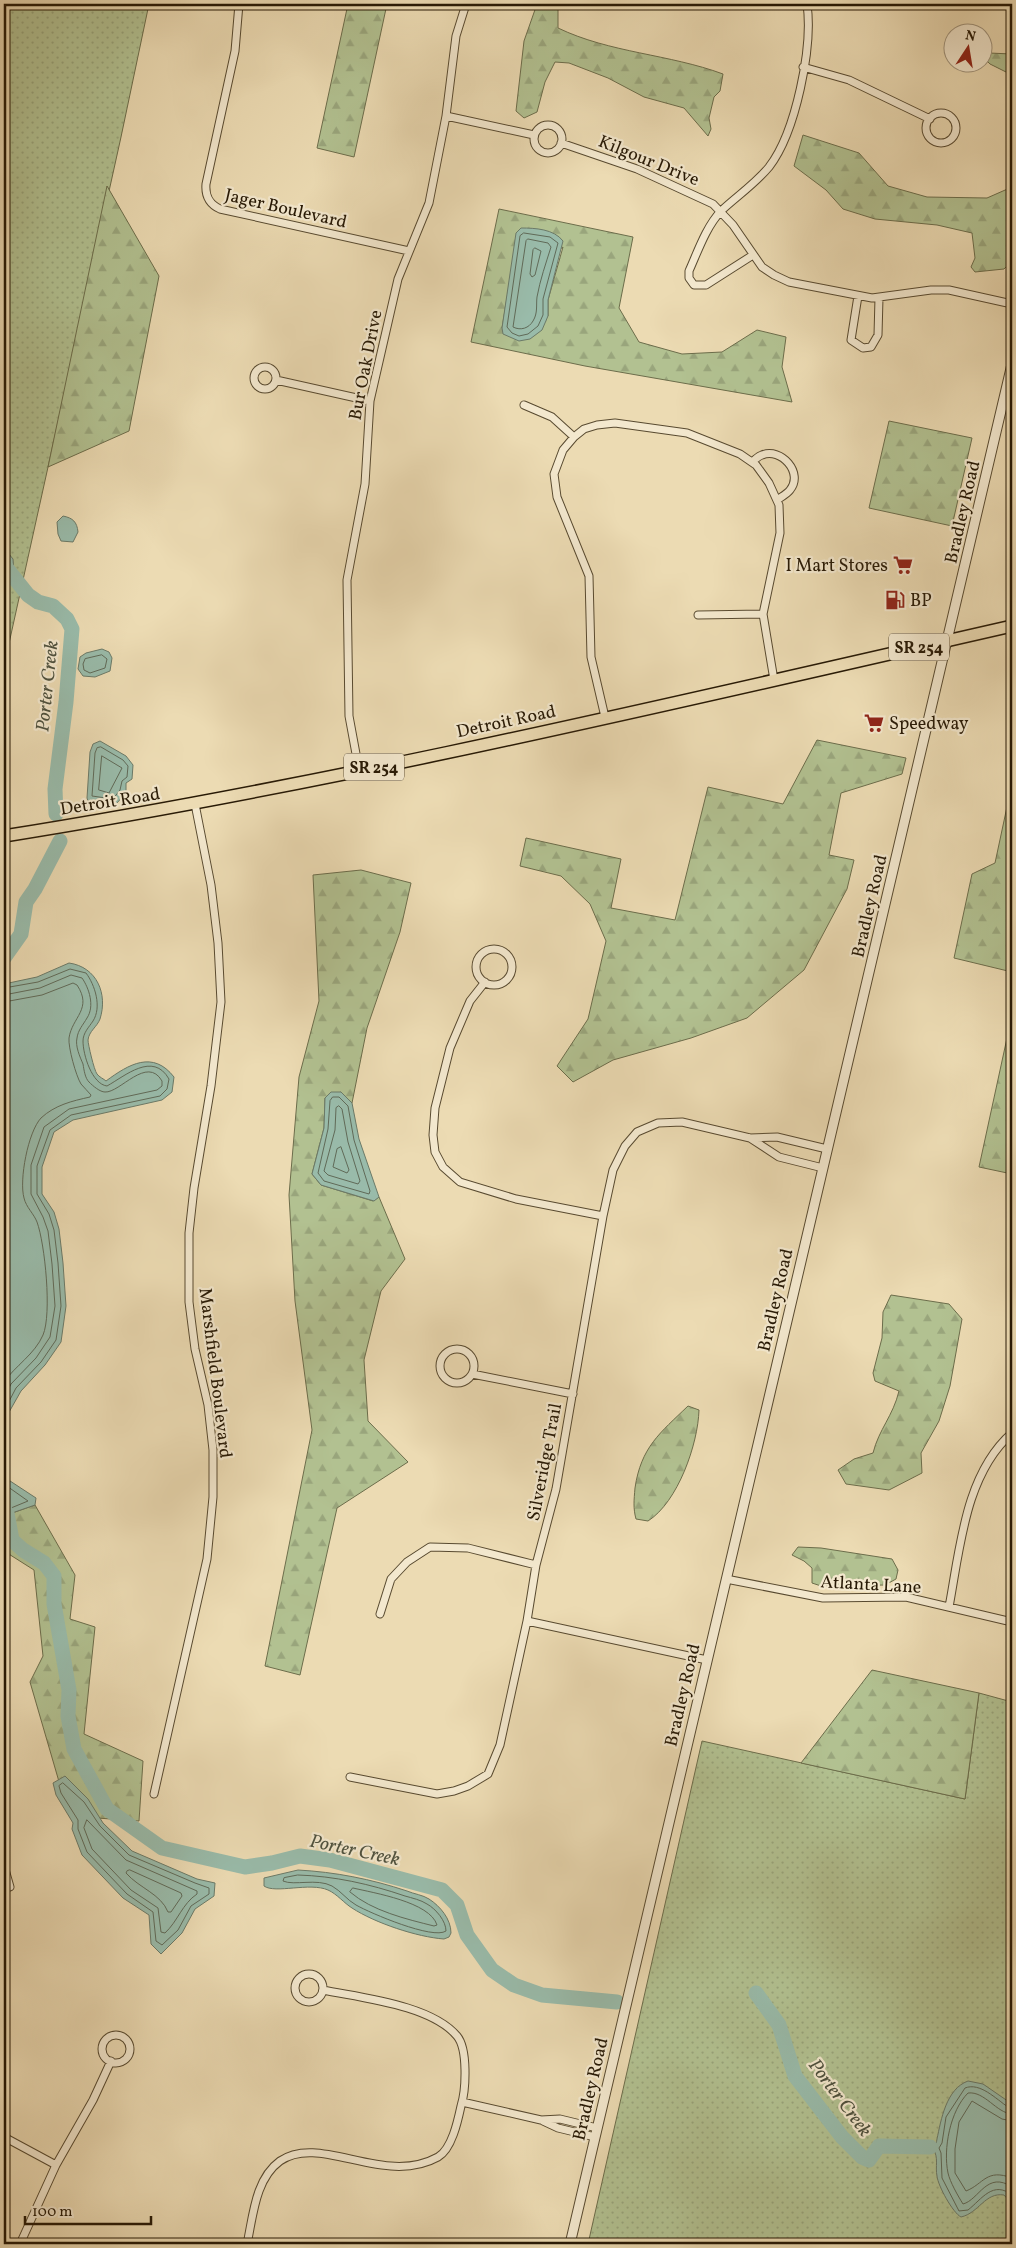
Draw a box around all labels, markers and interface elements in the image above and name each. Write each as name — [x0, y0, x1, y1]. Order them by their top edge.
north arrow — [944, 22, 994, 72]
text: N — [963, 26, 977, 47]
street label: Kilgour Drive — [594, 130, 703, 193]
street label: Jager Boulevard — [222, 183, 349, 236]
street label: Bur Oak Drive — [344, 308, 389, 423]
street label: Bradley Road — [939, 458, 987, 566]
place label: I Mart Stores — [785, 554, 888, 579]
supermarket icon: I Mart Stores — [892, 554, 914, 576]
fuel station icon: BP — [884, 589, 906, 611]
place label: BP — [910, 589, 932, 614]
road number: SR 254 — [889, 634, 949, 660]
water label: Porter Creek — [30, 639, 66, 733]
street label: Detroit Road — [454, 700, 558, 745]
supermarket icon: Speedway — [863, 712, 885, 734]
place label: Speedway — [889, 712, 969, 737]
road number: SR 254 — [344, 754, 404, 780]
street label: Detroit Road — [58, 782, 162, 823]
street label: Bradley Road — [846, 852, 894, 960]
street label: Bradley Road — [752, 1246, 800, 1354]
street label: Marshfield Boulevard — [192, 1287, 237, 1460]
street label: Silveridge Trail — [522, 1401, 569, 1523]
street label: Atlanta Lane — [820, 1570, 922, 1601]
street label: Bradley Road — [659, 1641, 707, 1749]
water label: Porter Creek — [307, 1829, 402, 1873]
street label: Bradley Road — [567, 2035, 615, 2143]
water label: Porter Creek — [802, 2054, 877, 2143]
scale bar — [25, 2193, 151, 2225]
text: 100 m — [32, 2202, 72, 2223]

